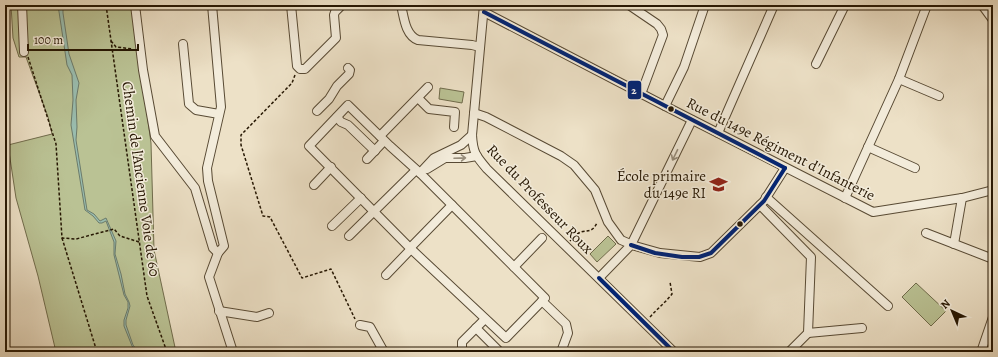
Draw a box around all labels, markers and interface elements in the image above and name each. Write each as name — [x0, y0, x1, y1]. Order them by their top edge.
scale bar — [28, 26, 138, 52]
text: 100 m — [34, 32, 63, 48]
street label: Chemin de l'Ancienne Voie de 60 — [117, 80, 165, 278]
line badge: 2 — [627, 80, 642, 100]
text: 2 — [631, 83, 637, 98]
street label: Rue du 149e Régiment d'Infanterie — [683, 93, 879, 205]
unlabelled marker — [666, 104, 676, 114]
street label: Rue du Professeur Roux — [482, 140, 598, 258]
one-way arrow — [670, 148, 678, 160]
one-way arrow — [453, 155, 466, 162]
place label: École primaire du 149e RI — [617, 166, 706, 203]
school or university icon: École primaire du 149e RI — [709, 175, 729, 195]
unlabelled marker — [735, 219, 745, 229]
north arrow — [932, 291, 972, 331]
text: N — [937, 296, 953, 312]

